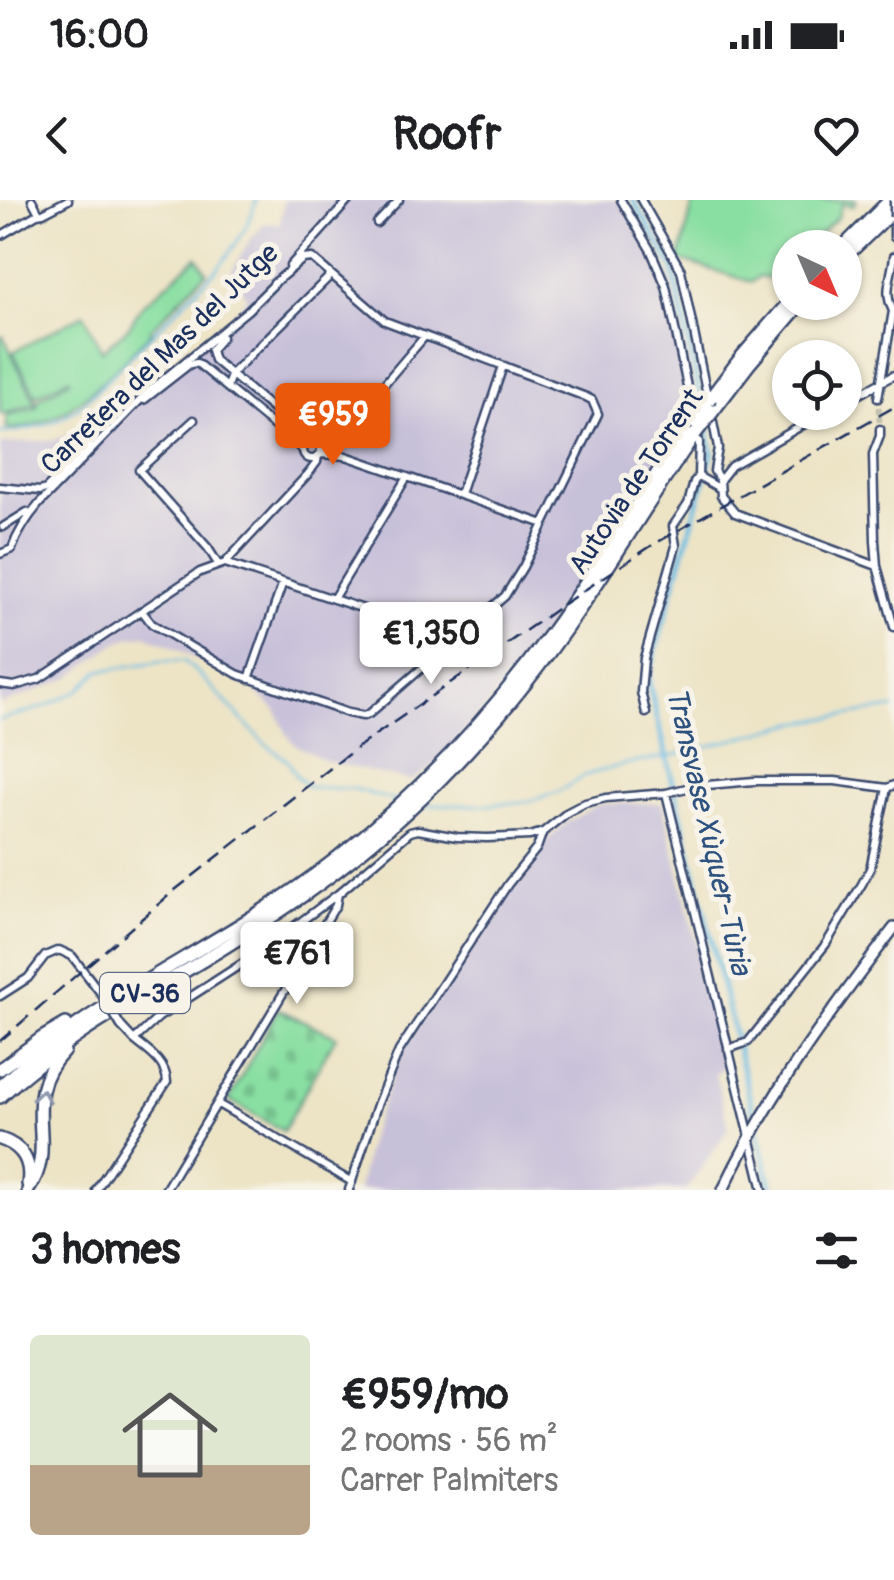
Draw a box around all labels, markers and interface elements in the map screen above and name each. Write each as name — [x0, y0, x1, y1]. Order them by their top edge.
text: 16:00 — [50, 11, 149, 59]
text: Roofr — [393, 107, 501, 163]
icon: back — [30, 108, 85, 163]
icon: heart — [809, 108, 864, 163]
north arrow — [772, 230, 862, 320]
map controls — [772, 230, 862, 430]
street label: Carretera del Mas del Jutge — [34, 236, 286, 482]
button: locate — [772, 340, 862, 430]
street label: Autovia de Torrent — [561, 382, 712, 582]
pin: €959 — [274, 383, 392, 468]
text: €959 — [297, 395, 369, 435]
pin: €1,350 — [350, 602, 512, 687]
text: €1,350 — [382, 614, 480, 654]
water label: Transvase Xùquer-Tùria — [657, 684, 760, 980]
pin: €761 — [238, 922, 356, 1007]
text: €761 — [262, 934, 332, 974]
road number: CV-36 — [100, 973, 190, 1013]
one-way arrow — [30, 1088, 51, 1104]
icon: filters — [809, 1223, 864, 1278]
text: 3 homes — [30, 1224, 180, 1276]
text: €959/mo — [340, 1369, 509, 1421]
icon: home — [110, 1375, 230, 1495]
text: 2 rooms · 56 m² — [340, 1421, 558, 1461]
text: Carrer Palmiters — [340, 1461, 558, 1501]

